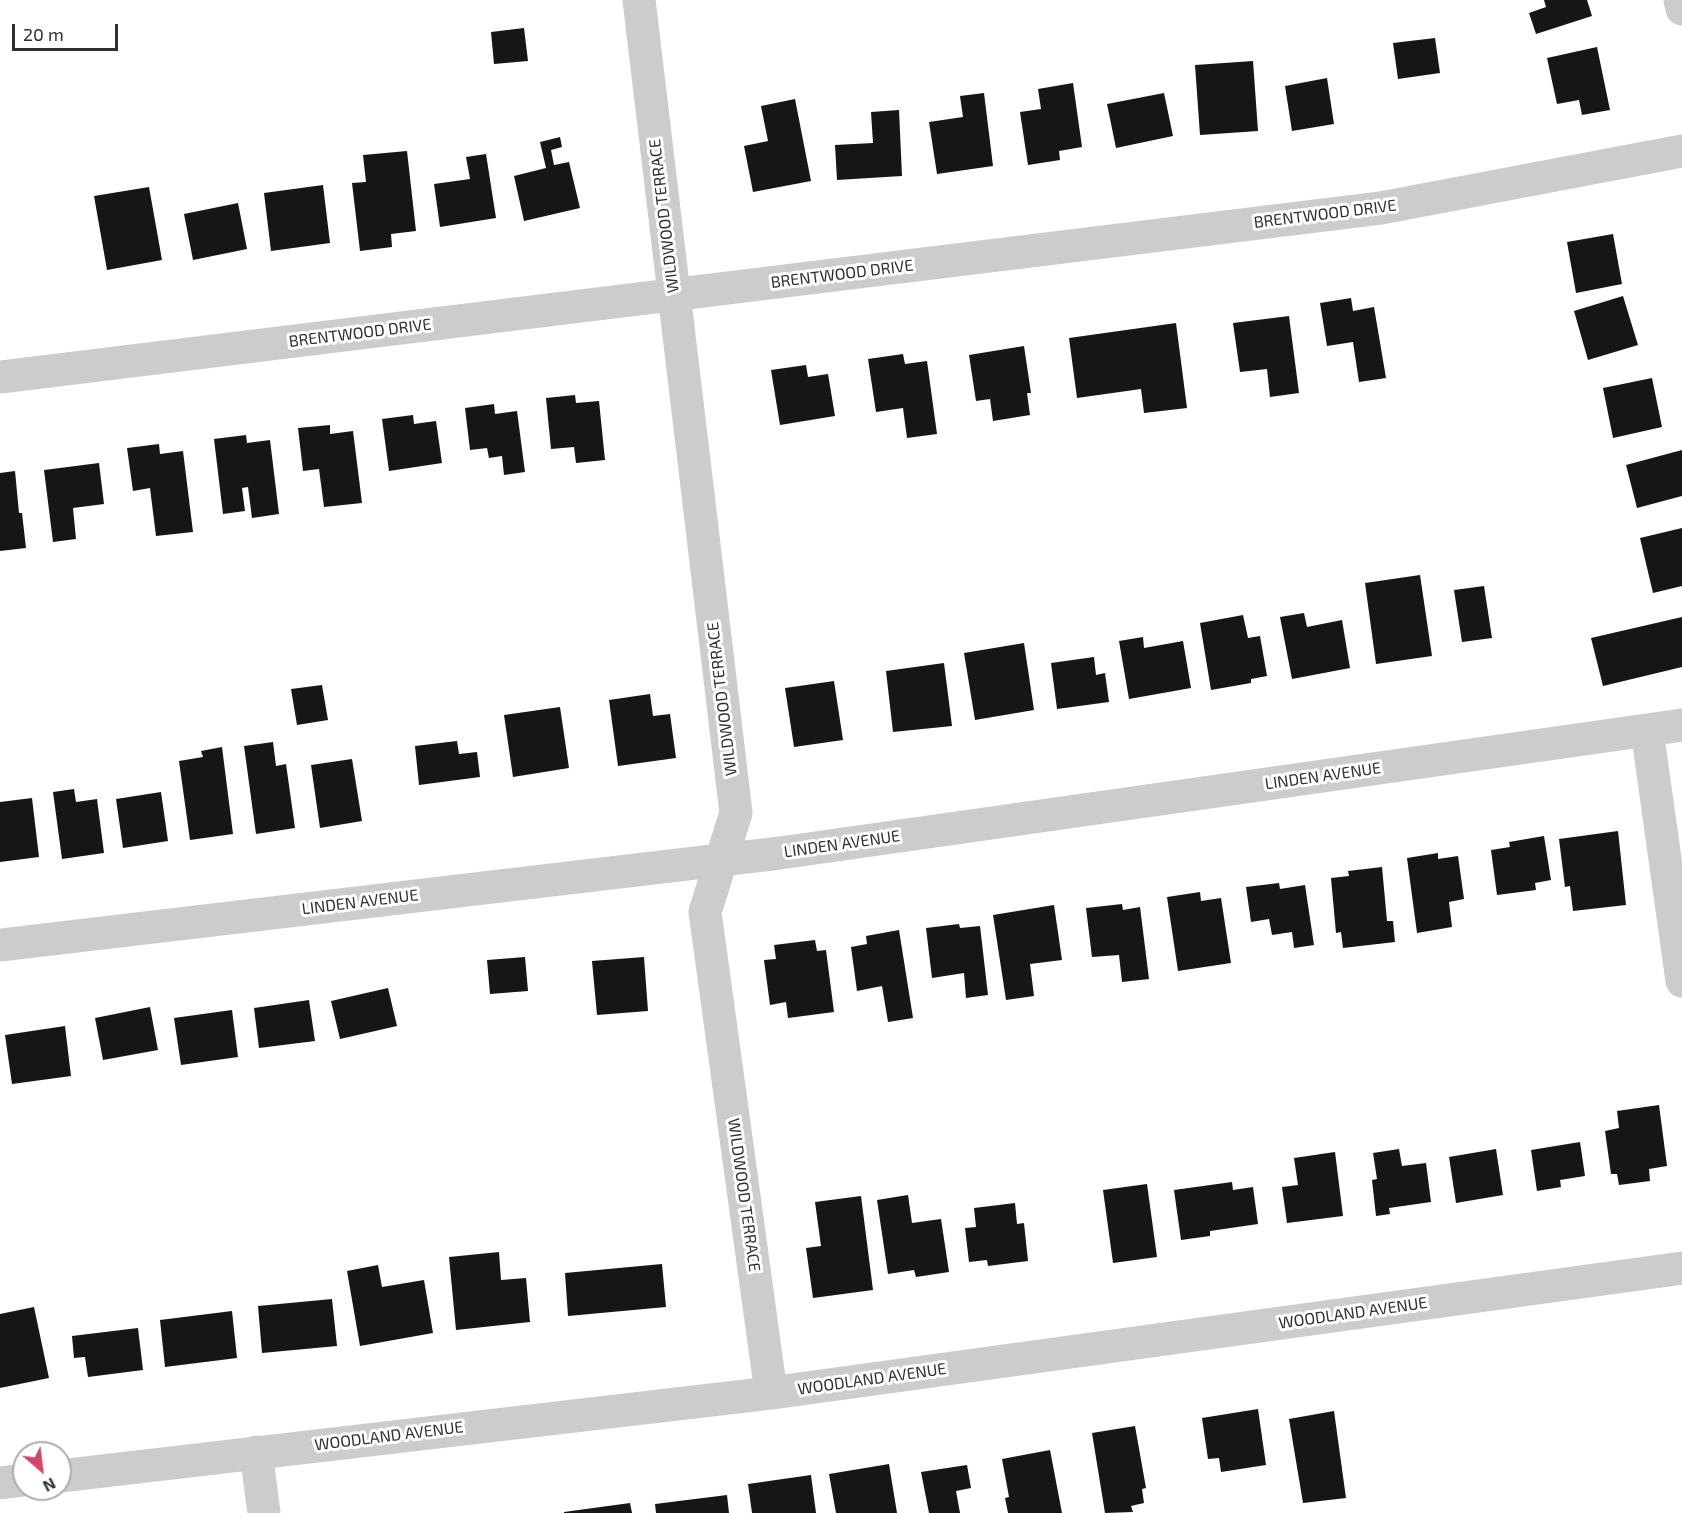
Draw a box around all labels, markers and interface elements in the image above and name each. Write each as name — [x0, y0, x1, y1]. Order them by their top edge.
scale bar — [15, 12, 122, 50]
text: 20 m — [23, 23, 64, 45]
street label: WILDWOOD TERRACE — [645, 138, 683, 294]
street label: BRENTWOOD DRIVE — [1253, 196, 1397, 232]
street label: BRENTWOOD DRIVE — [770, 256, 914, 292]
street label: BRENTWOOD DRIVE — [288, 315, 432, 351]
street label: WILDWOOD TERRACE — [703, 621, 741, 777]
street label: LINDEN AVENUE — [1264, 758, 1382, 794]
street label: LINDEN AVENUE — [783, 826, 901, 862]
street label: LINDEN AVENUE — [301, 885, 419, 919]
street label: WILDWOOD TERRACE — [724, 1117, 764, 1273]
street label: WOODLAND AVENUE — [1277, 1293, 1429, 1333]
street label: WOODLAND AVENUE — [796, 1359, 948, 1399]
street label: WOODLAND AVENUE — [313, 1417, 465, 1455]
north arrow — [12, 1441, 72, 1501]
text: N — [40, 1474, 59, 1497]

